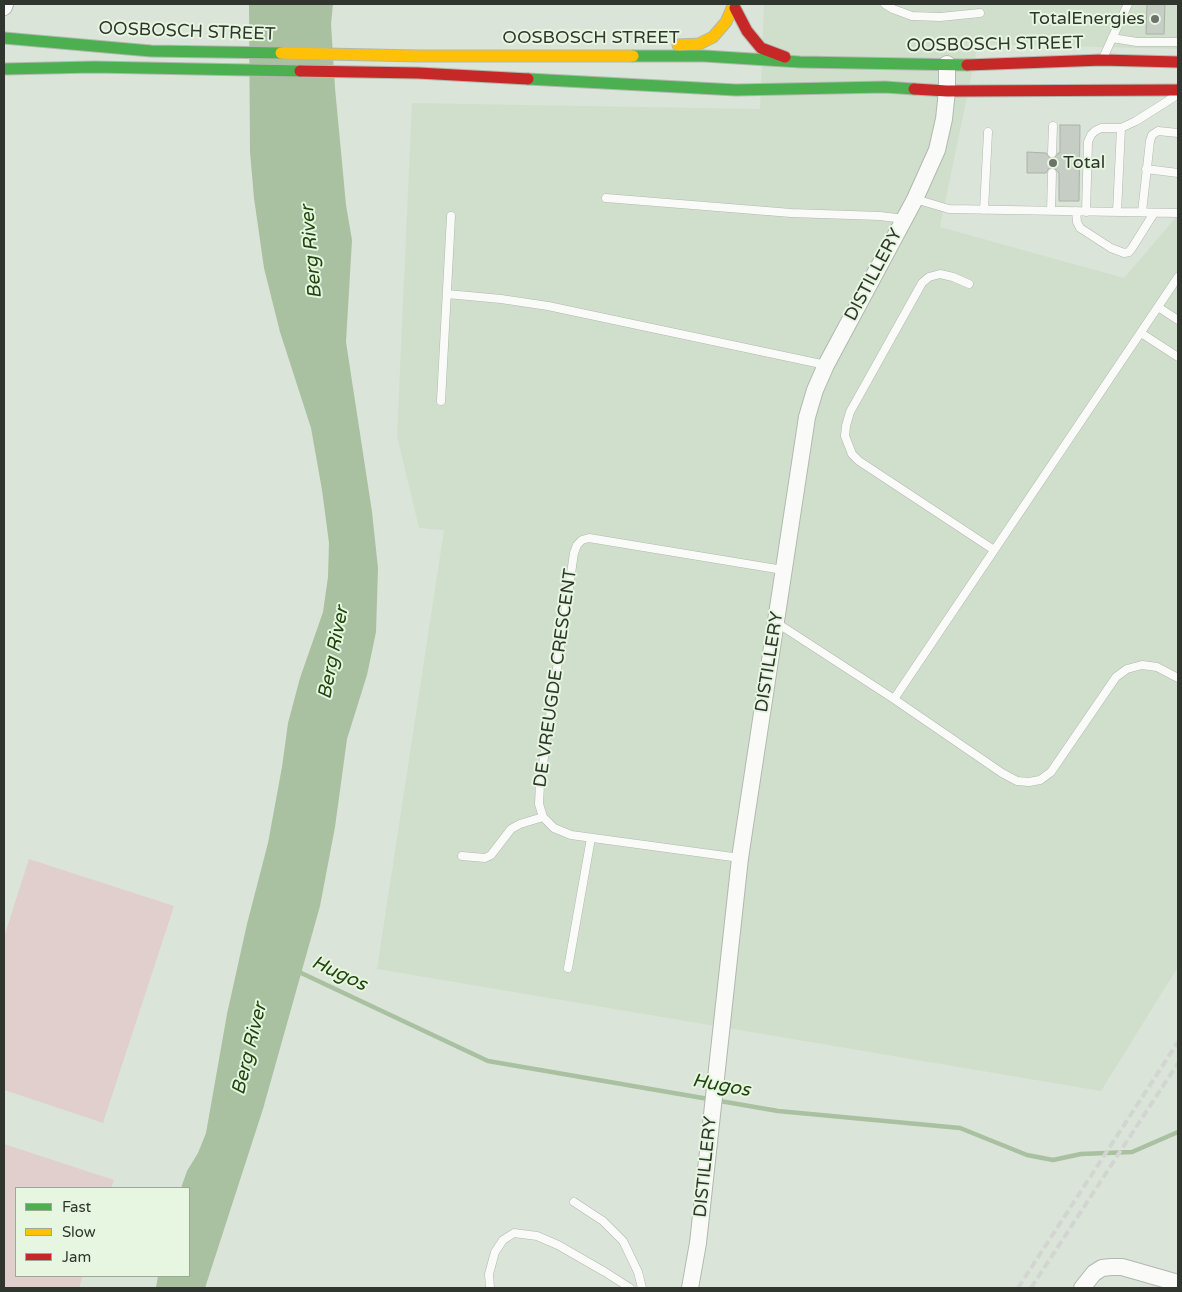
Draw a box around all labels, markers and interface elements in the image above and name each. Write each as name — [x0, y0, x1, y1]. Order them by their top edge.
place label: TotalEnergies — [1029, 8, 1145, 30]
marker: TotalEnergies — [1149, 13, 1161, 25]
street label: OOSBOSCH STREET — [98, 18, 276, 46]
street label: OOSBOSCH STREET — [502, 27, 680, 49]
street label: OOSBOSCH STREET — [906, 33, 1084, 57]
place label: Total — [1063, 152, 1105, 174]
marker: Total — [1047, 157, 1059, 169]
water label: Berg River — [297, 204, 327, 300]
street label: DISTILLERY — [841, 225, 907, 325]
street label: DE VREUGDE CRESCENT — [530, 567, 582, 789]
water label: Berg River — [314, 605, 354, 701]
street label: DISTILLERY — [751, 610, 789, 714]
water label: Hugos — [308, 951, 370, 997]
water label: Berg River — [228, 1001, 272, 1097]
water label: Hugos — [690, 1070, 752, 1102]
street label: DISTILLERY — [690, 1115, 722, 1219]
legend — [15, 1187, 190, 1277]
text: Fast — [62, 1198, 91, 1216]
text: Slow — [62, 1223, 96, 1241]
text: Jam — [62, 1248, 91, 1266]

